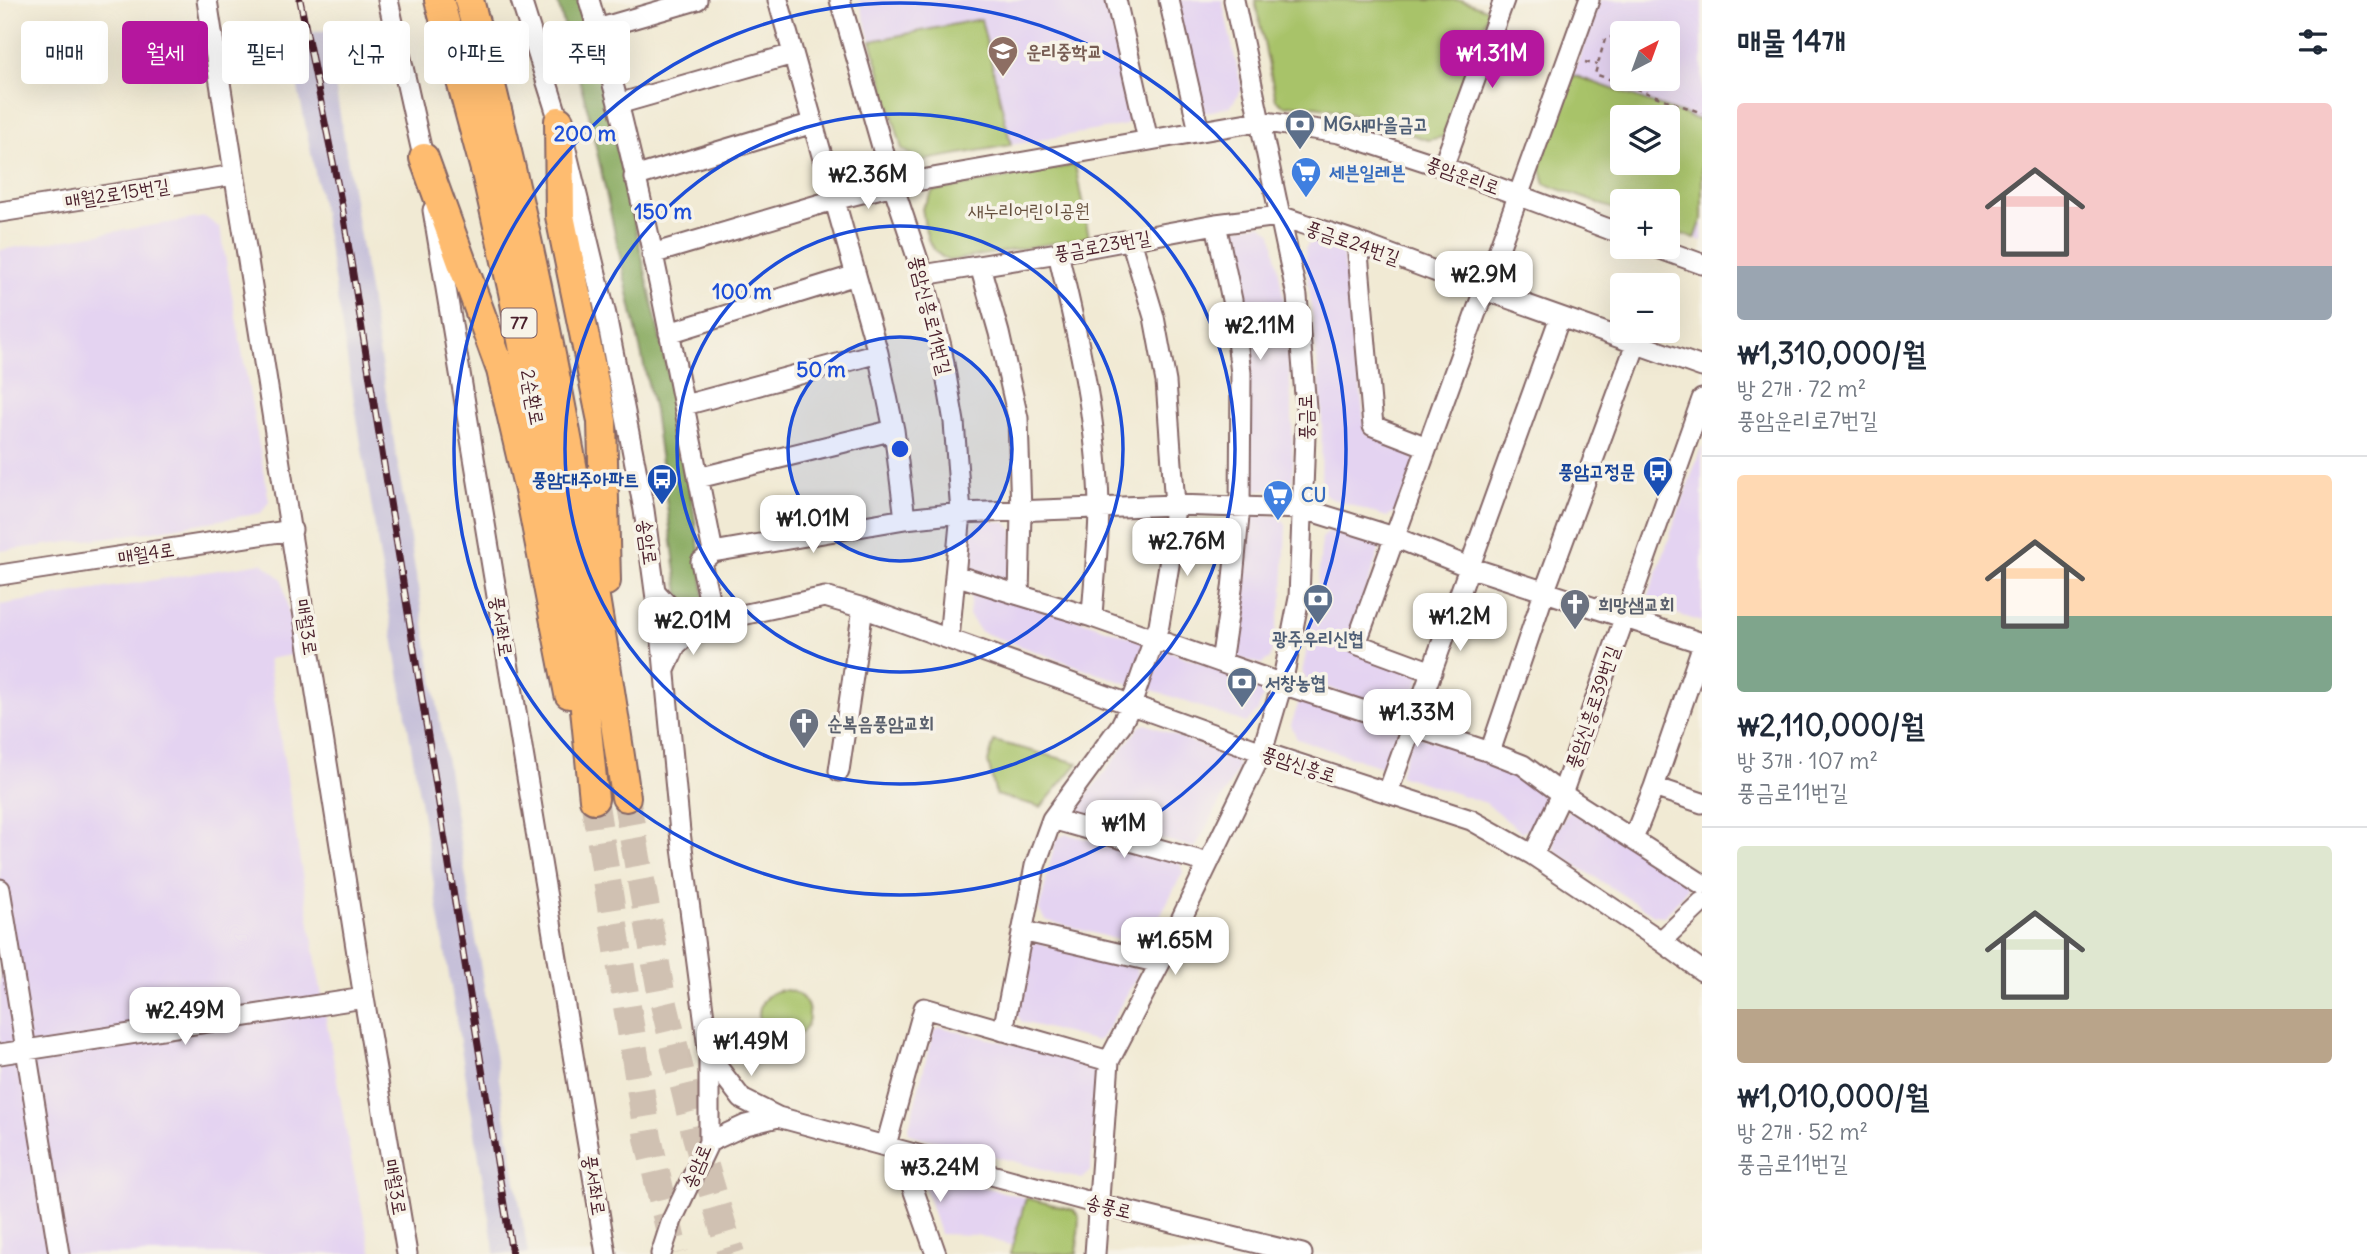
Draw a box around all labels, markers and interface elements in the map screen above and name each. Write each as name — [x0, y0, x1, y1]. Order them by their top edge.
chip: 매매 — [21, 21, 108, 84]
chip: 월세 — [122, 21, 208, 84]
chip: 필터 — [222, 21, 309, 84]
chip: 신규 — [323, 21, 410, 84]
chip: 아파트 — [424, 21, 529, 84]
chip: 주택 — [543, 21, 630, 84]
north arrow — [1610, 21, 1680, 91]
map controls — [1610, 21, 1680, 343]
text: 매물 14개 — [1737, 22, 1846, 60]
icon: filters — [2294, 23, 2332, 61]
pin: ₩1.31M — [1435, 31, 1549, 90]
school or university icon: 운리중학교 — [986, 34, 1020, 78]
text: ₩1.31M — [1456, 38, 1528, 67]
place label: 운리중학교 — [1026, 39, 1102, 63]
button: layers — [1610, 105, 1680, 175]
bank icon: MG새마을금고 — [1283, 107, 1317, 151]
place label: MG새마을금고 — [1323, 112, 1429, 136]
text: 200 m — [554, 120, 617, 147]
icon: home — [1972, 149, 2098, 275]
street label: 풍암운리로 — [1423, 151, 1503, 199]
pin: ₩2.36M — [811, 152, 925, 211]
supermarket icon: 세븐일레븐 — [1289, 155, 1323, 199]
text: ₩2.36M — [828, 159, 908, 188]
place label: 세븐일레븐 — [1329, 160, 1405, 184]
street label: 매월2로15번길 — [63, 173, 171, 213]
button: + — [1610, 189, 1680, 259]
text: 150 m — [634, 198, 692, 225]
park label: 새누리어린이공원 — [968, 198, 1090, 222]
street label: 풍금로24번길 — [1303, 215, 1403, 269]
street label: 풍금로23번길 — [1052, 225, 1152, 265]
pin: ₩2.9M — [1435, 252, 1533, 311]
street label: 풍암신흥로11번길 — [905, 253, 957, 377]
text: ₩2.9M — [1451, 259, 1517, 288]
button: − — [1610, 273, 1680, 343]
text: 100 m — [712, 278, 772, 305]
pin: ₩2.11M — [1203, 302, 1317, 362]
road number: 77 — [502, 309, 536, 338]
text: ₩2.11M — [1225, 310, 1295, 339]
text: ₩1,310,000/월 — [1737, 334, 1926, 372]
text: 50 m — [796, 356, 846, 383]
street label: 2순환로 — [516, 367, 550, 427]
text: 방 2개 · 72 m² — [1737, 374, 1866, 403]
street label: 풍금로 — [1293, 394, 1317, 440]
text: 풍암운리로7번길 — [1737, 405, 1878, 434]
centre of rings — [888, 437, 912, 461]
bus stop icon: 풍암고정문 — [1641, 454, 1675, 498]
place label: 풍암고정문 — [1559, 459, 1635, 483]
bus stop icon: 풍암대주아파트 — [645, 462, 679, 506]
place label: 풍암대주아파트 — [532, 467, 639, 491]
supermarket icon: CU — [1261, 478, 1295, 522]
place label: CU — [1301, 483, 1326, 507]
pin: ₩1.01M — [756, 496, 870, 555]
text: ₩1.01M — [776, 503, 850, 532]
street label: 송암로 — [633, 518, 663, 566]
pin: ₩2.76M — [1130, 518, 1244, 578]
icon: home — [1972, 521, 2098, 647]
text: ₩2.76M — [1148, 526, 1226, 555]
street label: 매월4로 — [116, 537, 176, 569]
bank icon: 광주우리신협 — [1301, 582, 1335, 626]
church icon: 희망샘교회 — [1558, 587, 1592, 631]
place label: 희망샘교회 — [1598, 592, 1674, 616]
street label: 풍서좌로 — [485, 594, 519, 658]
pin: ₩1.2M — [1411, 594, 1509, 653]
street label: 매월3로 — [291, 597, 323, 657]
pin: ₩2.01M — [636, 598, 750, 657]
text: ₩1.2M — [1429, 601, 1491, 630]
text: ₩2.01M — [654, 605, 732, 634]
place label: 광주우리신협 — [1272, 626, 1364, 650]
street label: 풍암신흥로39번길 — [1560, 642, 1624, 772]
bank icon: 서창농협 — [1225, 665, 1259, 709]
place label: 서창농협 — [1265, 670, 1326, 694]
pin: ₩1.33M — [1360, 690, 1474, 749]
text: ₩1.33M — [1379, 697, 1455, 726]
church icon: 순복음풍암교회 — [787, 706, 821, 750]
text: ₩2,110,000/월 — [1737, 706, 1925, 744]
place label: 순복음풍암교회 — [827, 711, 934, 735]
street label: 풍암신흥로 — [1259, 741, 1339, 787]
text: 방 3개 · 107 m² — [1737, 746, 1878, 775]
text: 풍금로11번길 — [1737, 777, 1848, 806]
pin: ₩1M — [1090, 800, 1158, 860]
text: ₩1M — [1102, 808, 1146, 837]
icon: home — [1972, 892, 2098, 1018]
pin: ₩1.65M — [1118, 918, 1232, 977]
text: ₩1.65M — [1137, 925, 1213, 954]
pin: ₩2.49M — [128, 988, 242, 1047]
text: ₩2.49M — [145, 995, 225, 1024]
pin: ₩1.49M — [694, 1018, 808, 1078]
text: ₩1.49M — [713, 1026, 789, 1055]
text: ₩1,010,000/월 — [1737, 1077, 1929, 1115]
text: 방 2개 · 52 m² — [1737, 1117, 1868, 1146]
street label: 송암로 — [676, 1140, 716, 1192]
pin: ₩3.24M — [883, 1144, 997, 1204]
text: 풍금로11번길 — [1737, 1148, 1848, 1177]
text: ₩3.24M — [900, 1152, 980, 1181]
street label: 풍서좌로 — [578, 1153, 612, 1217]
street label: 매월3로 — [379, 1157, 413, 1217]
street label: 송풍로 — [1084, 1189, 1134, 1223]

